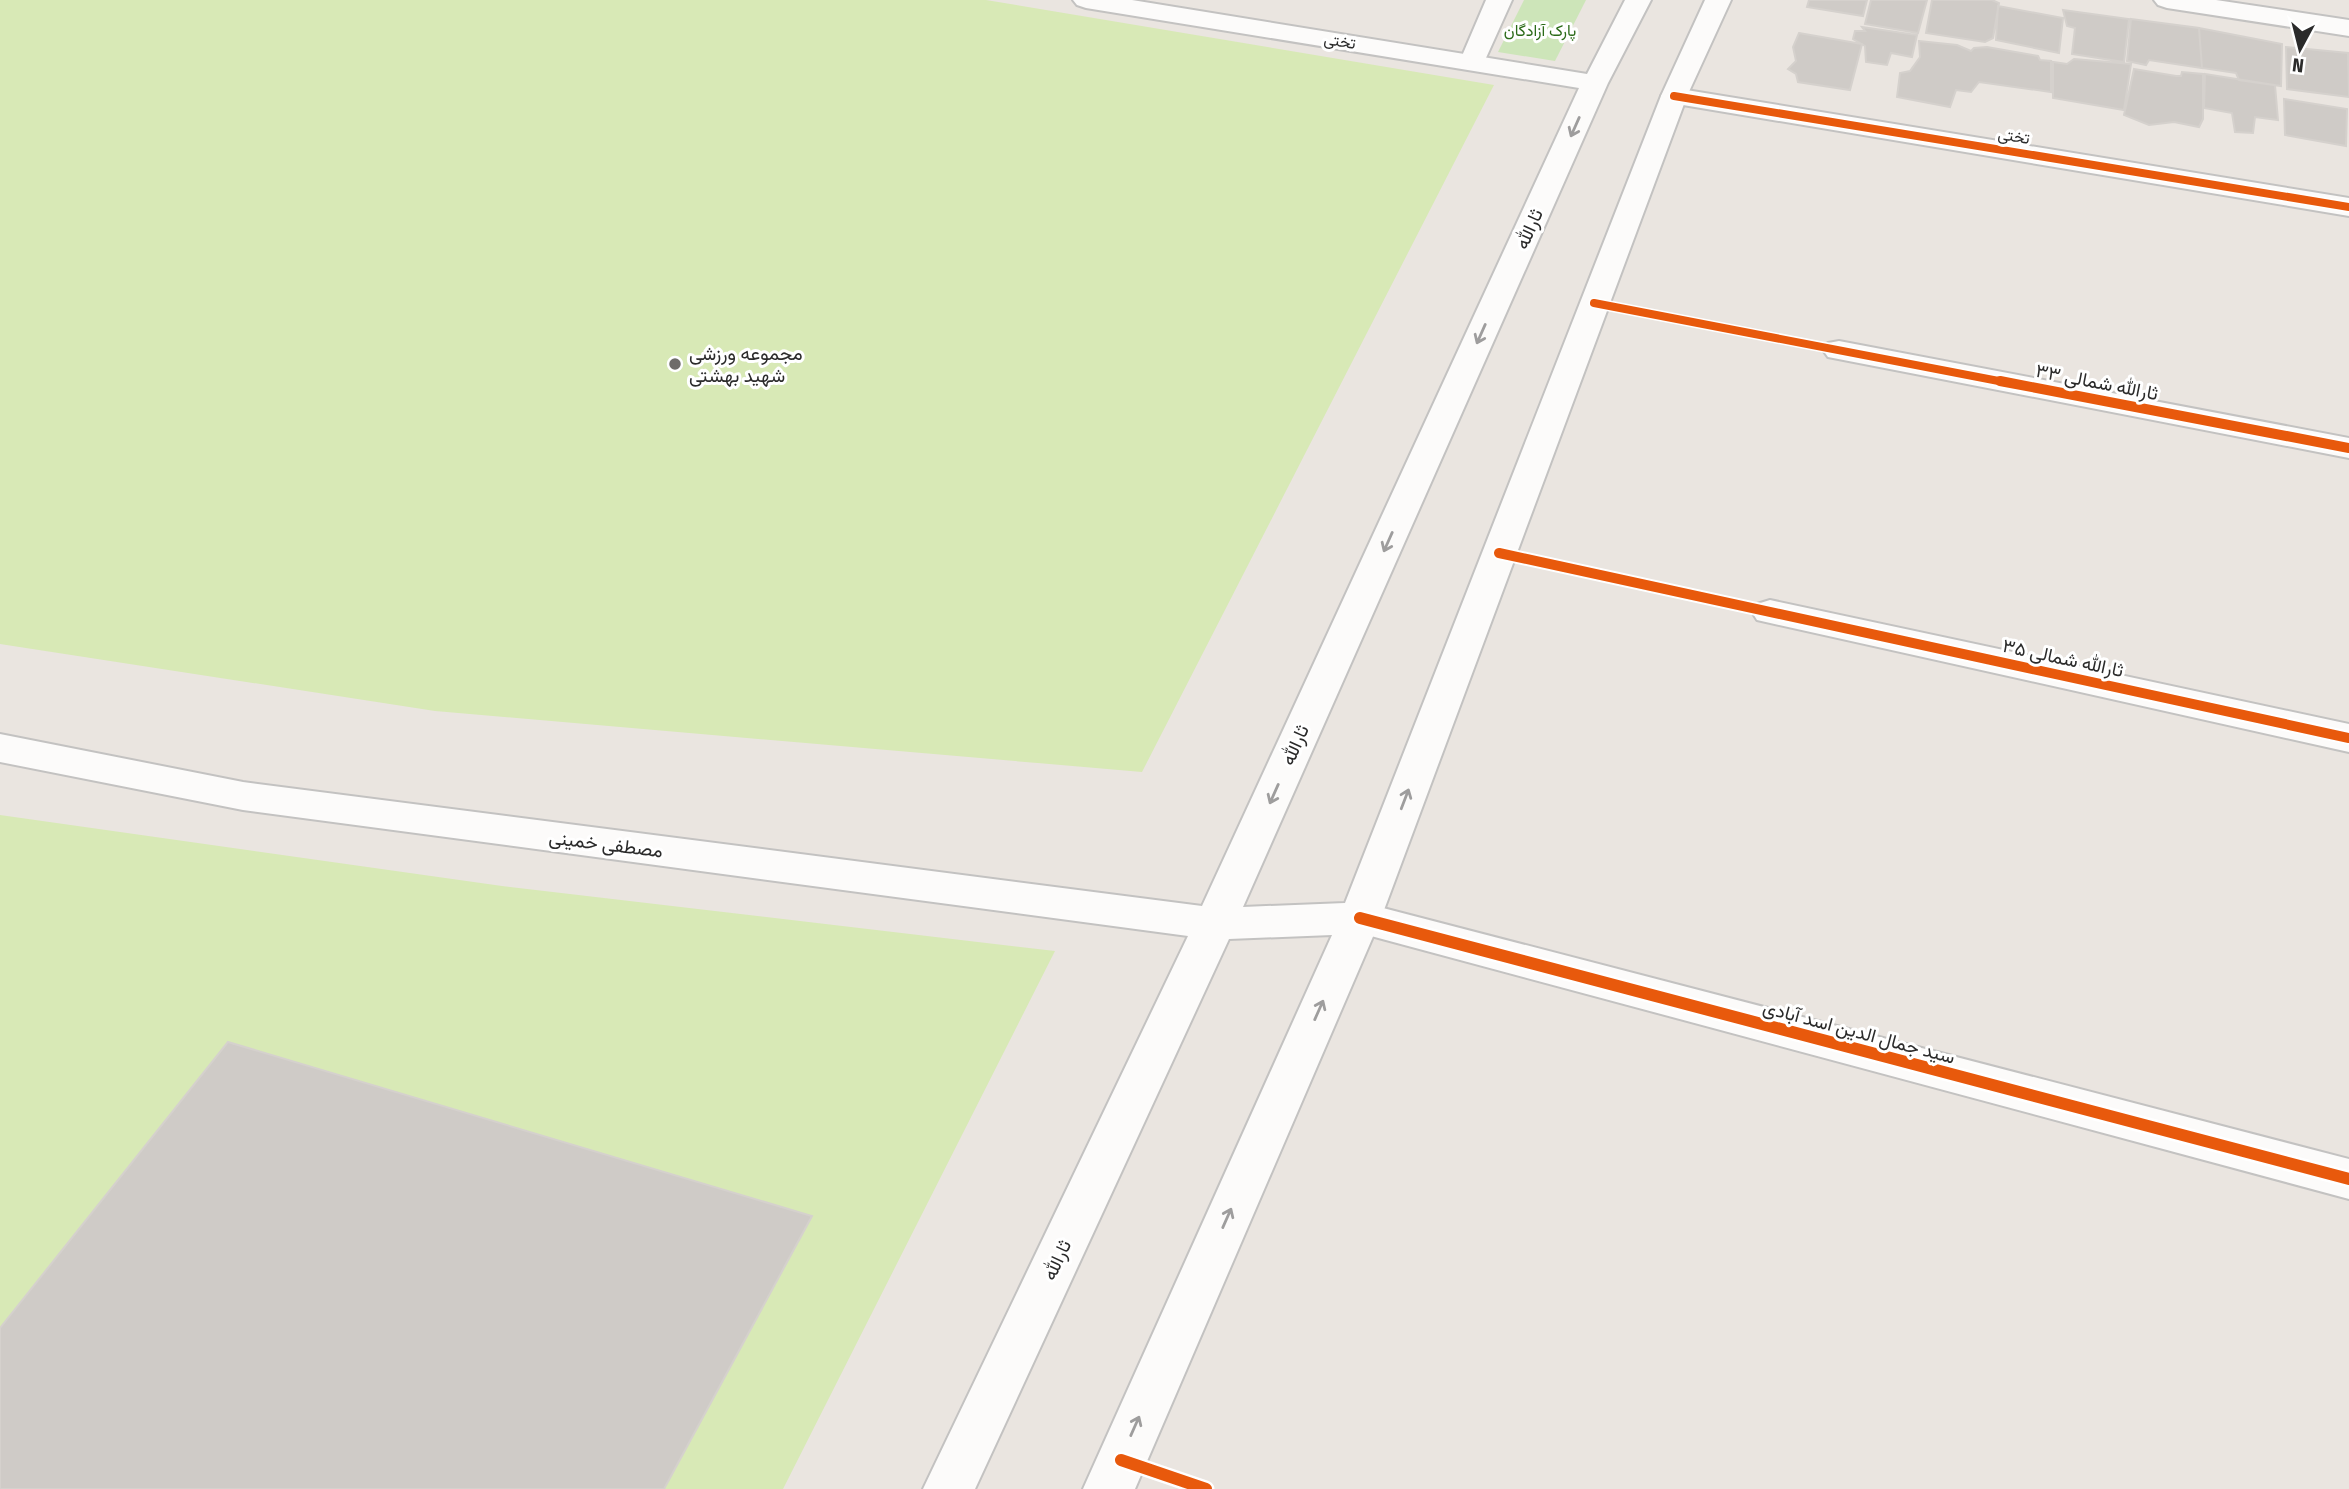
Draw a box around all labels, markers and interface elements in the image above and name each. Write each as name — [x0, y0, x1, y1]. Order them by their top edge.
north arrow — [2265, 14, 2335, 84]
park label: پارک آزادگان — [1504, 21, 1576, 42]
street label: تختی — [1323, 29, 1357, 54]
text: N — [2291, 53, 2305, 77]
one-way arrow — [1568, 116, 1581, 137]
street label: تختی — [1997, 124, 2031, 149]
street label: ثارالله — [1510, 205, 1548, 253]
one-way arrow — [1474, 324, 1487, 345]
place label: مجموعه ورزشی شهید بهشتی — [689, 342, 803, 387]
marker: مجموعه ورزشی شهید بهشتی — [667, 356, 683, 372]
street label: ثارالله شمالی ۳۳ — [2034, 359, 2160, 405]
one-way arrow — [1381, 531, 1394, 552]
street label: ثارالله شمالی ۳۵ — [2000, 634, 2126, 682]
street label: ثارالله — [1276, 721, 1314, 769]
one-way arrow — [1267, 782, 1280, 804]
one-way arrow — [1400, 789, 1412, 811]
street label: مصطفی خمینی — [548, 826, 664, 862]
street label: سید جمال الدین اسد آبادی — [1760, 995, 1958, 1069]
one-way arrow — [1313, 1000, 1326, 1021]
one-way arrow — [1221, 1208, 1234, 1229]
street label: ثارالله — [1038, 1236, 1076, 1284]
one-way arrow — [1130, 1416, 1143, 1437]

